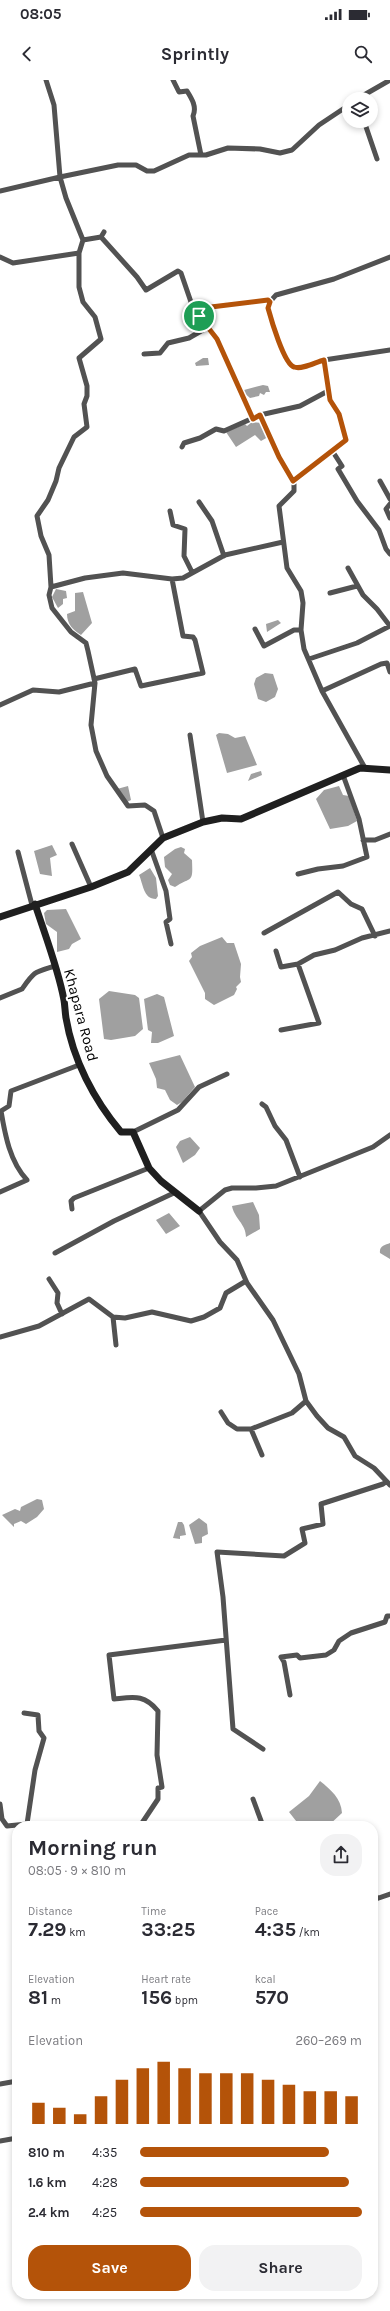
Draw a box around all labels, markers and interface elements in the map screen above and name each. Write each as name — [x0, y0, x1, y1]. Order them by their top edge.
text: 08:05 — [20, 5, 61, 23]
icon: back — [16, 43, 38, 65]
text: Sprintly — [161, 43, 229, 65]
icon: search — [352, 43, 374, 65]
map controls — [342, 92, 378, 128]
button: layers — [342, 92, 378, 128]
pin — [182, 299, 216, 333]
icon: arrive — [188, 305, 210, 327]
street label: Khapara Road — [60, 967, 102, 1063]
button: share — [320, 1834, 362, 1876]
text: Morning run — [28, 1835, 157, 1861]
text: 08:05 · 9 × 810 m — [28, 1863, 126, 1878]
text: Distance — [28, 1905, 72, 1918]
text: Time — [141, 1905, 166, 1918]
text: Pace — [255, 1905, 278, 1918]
text: 7.29 — [28, 1918, 67, 1941]
text: 33:25 — [141, 1918, 195, 1941]
text: 4:35 — [255, 1918, 296, 1941]
text: km — [67, 1926, 86, 1939]
text: /km — [296, 1926, 320, 1939]
text: Elevation — [28, 1973, 75, 1986]
text: Heart rate — [141, 1973, 191, 1986]
text: kcal — [255, 1973, 276, 1986]
text: 81 — [28, 1986, 48, 2009]
text: 156 — [141, 1986, 172, 2009]
text: 570 — [255, 1986, 289, 2009]
text: m — [48, 1994, 61, 2007]
text: bpm — [172, 1994, 198, 2007]
text: Elevation — [28, 2033, 83, 2048]
text: 260–269 m — [295, 2033, 362, 2048]
text: 810 m — [28, 2145, 65, 2160]
text: 4:35 — [92, 2145, 117, 2160]
text: 1.6 km — [28, 2175, 67, 2190]
text: 4:28 — [92, 2175, 118, 2190]
text: 2.4 km — [28, 2205, 70, 2220]
text: 4:25 — [92, 2205, 117, 2220]
button: Save — [28, 2245, 191, 2291]
button: Share — [199, 2245, 362, 2291]

